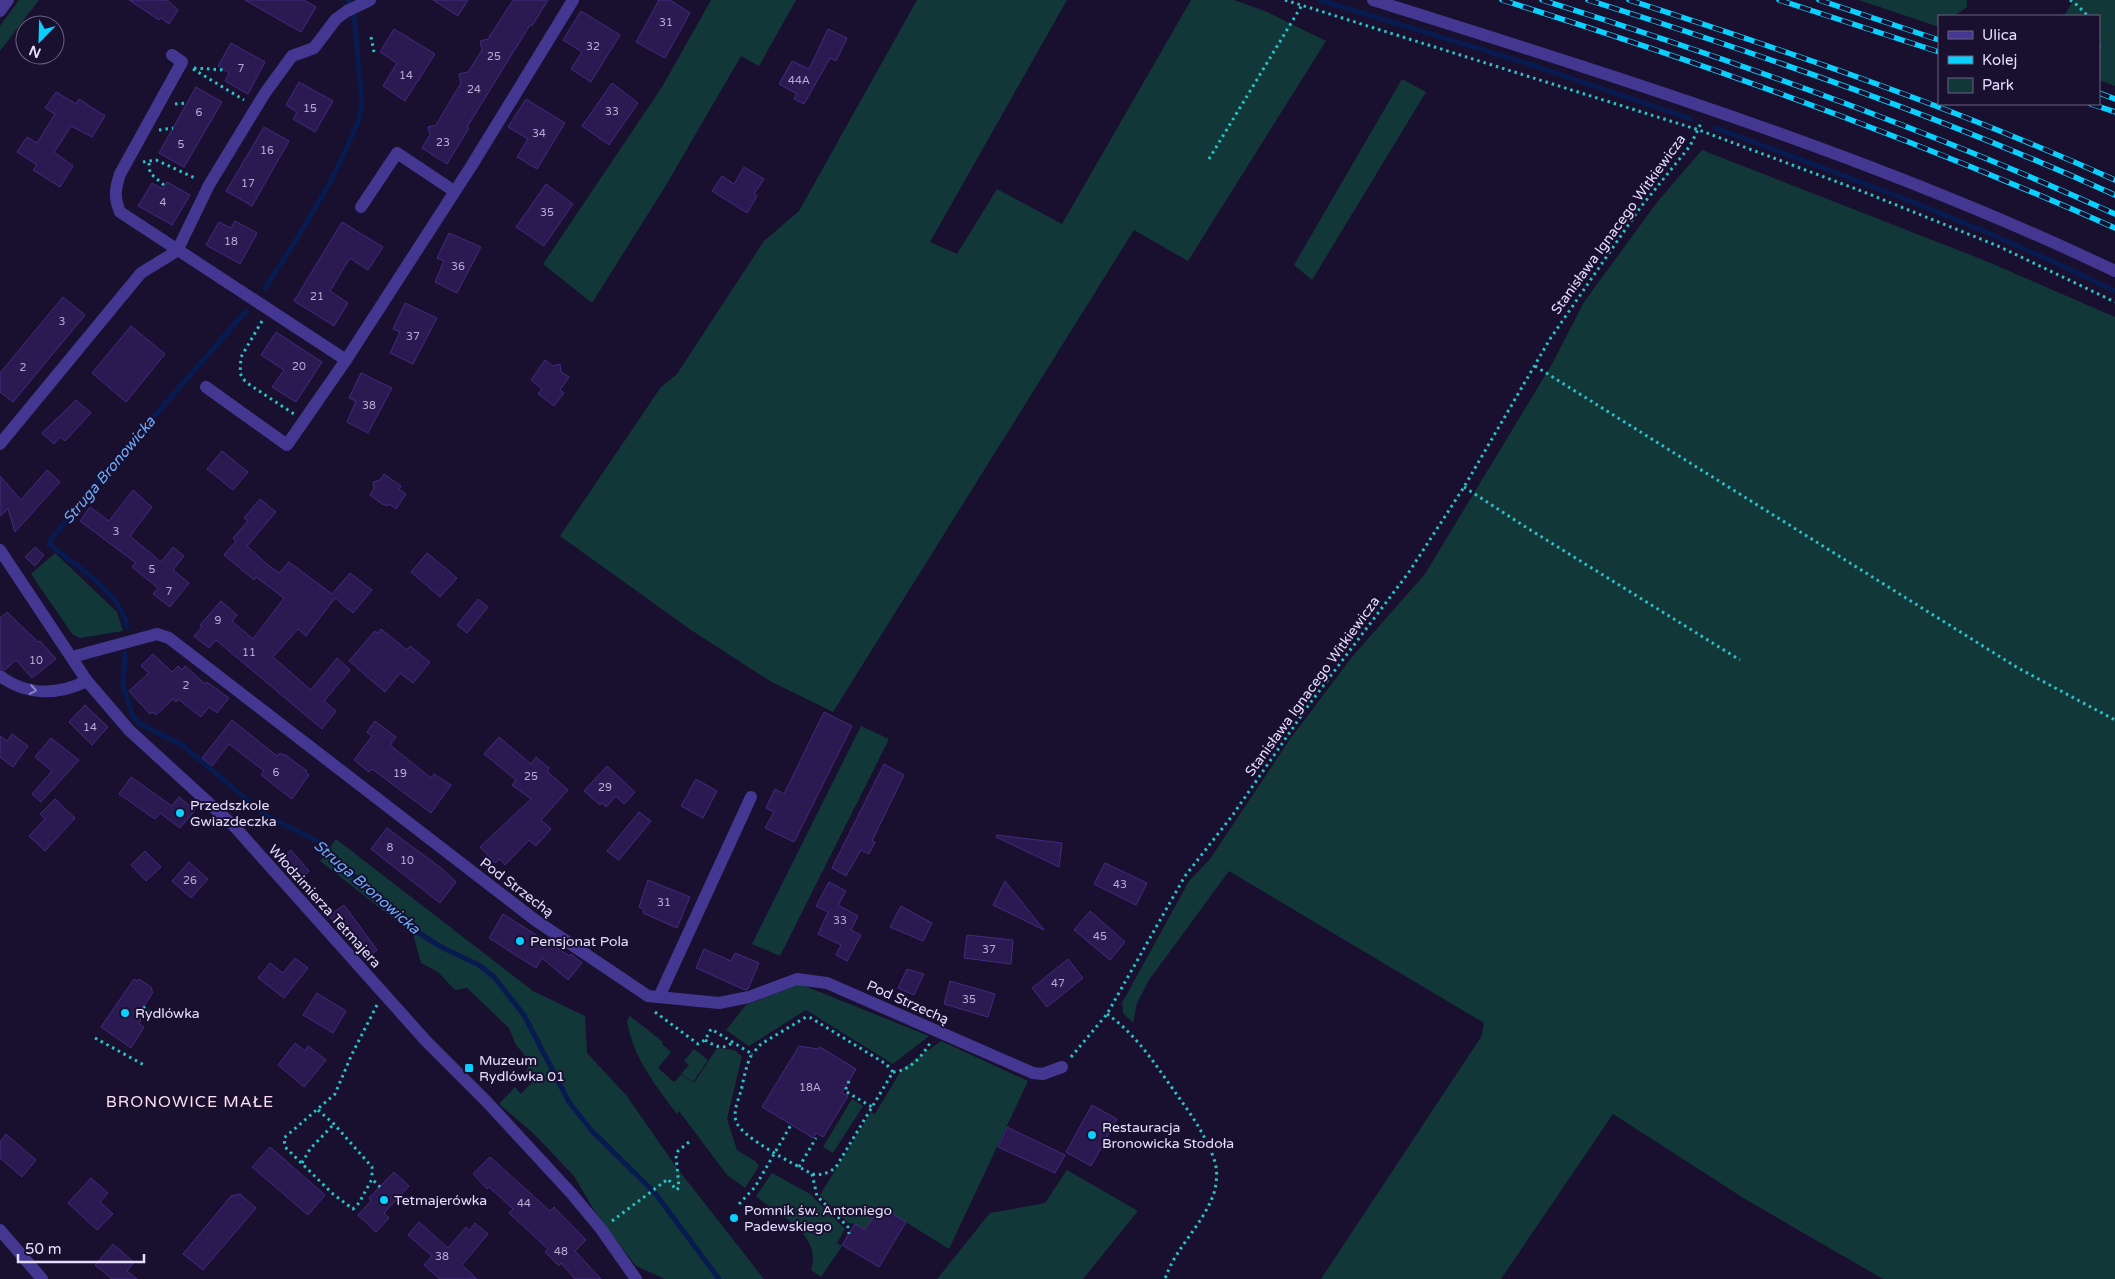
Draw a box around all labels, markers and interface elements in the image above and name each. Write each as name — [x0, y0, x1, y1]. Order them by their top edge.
north arrow — [15, 15, 65, 65]
legend — [1938, 15, 2100, 105]
house number: 31 — [659, 16, 673, 29]
text: Ulica — [1982, 26, 2017, 44]
house number: 32 — [586, 40, 600, 53]
text: N — [27, 41, 44, 62]
house number: 25 — [487, 50, 501, 63]
text: Kolej — [1982, 51, 2017, 69]
house number: 7 — [238, 62, 245, 75]
house number: 14 — [399, 69, 413, 82]
house number: 44A — [788, 74, 810, 87]
text: Park — [1982, 76, 2014, 94]
house number: 24 — [467, 83, 481, 96]
house number: 15 — [303, 102, 317, 115]
house number: 33 — [605, 105, 619, 118]
house number: 6 — [196, 106, 203, 119]
house number: 34 — [532, 127, 546, 140]
street label: Stanisława Ignacego Witkiewicza — [1547, 131, 1689, 318]
house number: 23 — [436, 136, 450, 149]
house number: 5 — [178, 138, 185, 151]
house number: 16 — [260, 144, 274, 157]
house number: 17 — [241, 177, 255, 190]
house number: 4 — [160, 196, 167, 209]
house number: 35 — [540, 206, 554, 219]
house number: 18 — [224, 235, 238, 248]
house number: 36 — [451, 260, 465, 273]
house number: 21 — [310, 290, 324, 303]
house number: 3 — [59, 315, 66, 328]
house number: 37 — [406, 330, 420, 343]
house number: 20 — [292, 360, 306, 373]
house number: 2 — [20, 361, 27, 374]
house number: 38 — [362, 399, 376, 412]
water label: Struga Bronowicka — [59, 412, 159, 527]
house number: 3 — [113, 525, 120, 538]
house number: 5 — [149, 563, 156, 576]
house number: 7 — [166, 585, 173, 598]
street label: Stanisława Ignacego Witkiewicza — [1241, 593, 1383, 780]
house number: 9 — [215, 614, 222, 627]
house number: 11 — [242, 646, 256, 659]
house number: 10 — [29, 654, 43, 667]
house number: 2 — [183, 679, 190, 692]
one-way arrow — [29, 684, 38, 694]
house number: 14 — [83, 721, 97, 734]
house number: 6 — [273, 766, 280, 779]
house number: 19 — [393, 767, 407, 780]
house number: 25 — [524, 770, 538, 783]
house number: 29 — [598, 781, 612, 794]
place label: Przedszkole Gwiazdeczka — [190, 797, 277, 830]
marker: Przedszkole Gwiazdeczka — [174, 807, 186, 819]
water label: Struga Bronowicka — [310, 836, 424, 938]
street label: Włodzimierza Tetmajera — [265, 841, 384, 971]
house number: 8 — [387, 841, 394, 854]
house number: 10 — [400, 854, 414, 867]
street label: Pod Strzechą — [476, 854, 557, 921]
house number: 26 — [183, 874, 197, 887]
house number: 43 — [1113, 878, 1127, 891]
house number: 31 — [657, 896, 671, 909]
house number: 33 — [833, 914, 847, 927]
house number: 45 — [1093, 930, 1107, 943]
place label: Pensjonat Pola — [530, 933, 629, 950]
marker: Pensjonat Pola — [514, 935, 526, 947]
house number: 37 — [982, 943, 996, 956]
street label: Pod Strzechą — [864, 977, 951, 1028]
house number: 47 — [1051, 977, 1065, 990]
house number: 35 — [962, 993, 976, 1006]
place label: Rydlówka — [135, 1005, 200, 1022]
marker: Rydlówka — [119, 1007, 131, 1019]
place label: Muzeum Rydlówka 01 — [479, 1052, 565, 1085]
marker: Muzeum Rydlówka 01 — [463, 1062, 475, 1074]
house number: 18A — [799, 1081, 821, 1094]
district label: BRONOWICE MAŁE — [106, 1092, 274, 1112]
place label: Restauracja Bronowicka Stodoła — [1102, 1119, 1234, 1152]
marker: Restauracja Bronowicka Stodoła — [1086, 1129, 1098, 1141]
place label: Tetmajerówka — [394, 1192, 487, 1209]
marker: Tetmajerówka — [378, 1194, 390, 1206]
house number: 44 — [517, 1197, 531, 1210]
place label: Pomnik św. Antoniego Padewskiego — [744, 1202, 892, 1235]
marker: Pomnik św. Antoniego Padewskiego — [728, 1212, 740, 1224]
scale bar — [18, 1232, 144, 1264]
text: 50 m — [25, 1240, 62, 1258]
house number: 48 — [554, 1245, 568, 1258]
house number: 38 — [435, 1250, 449, 1263]

